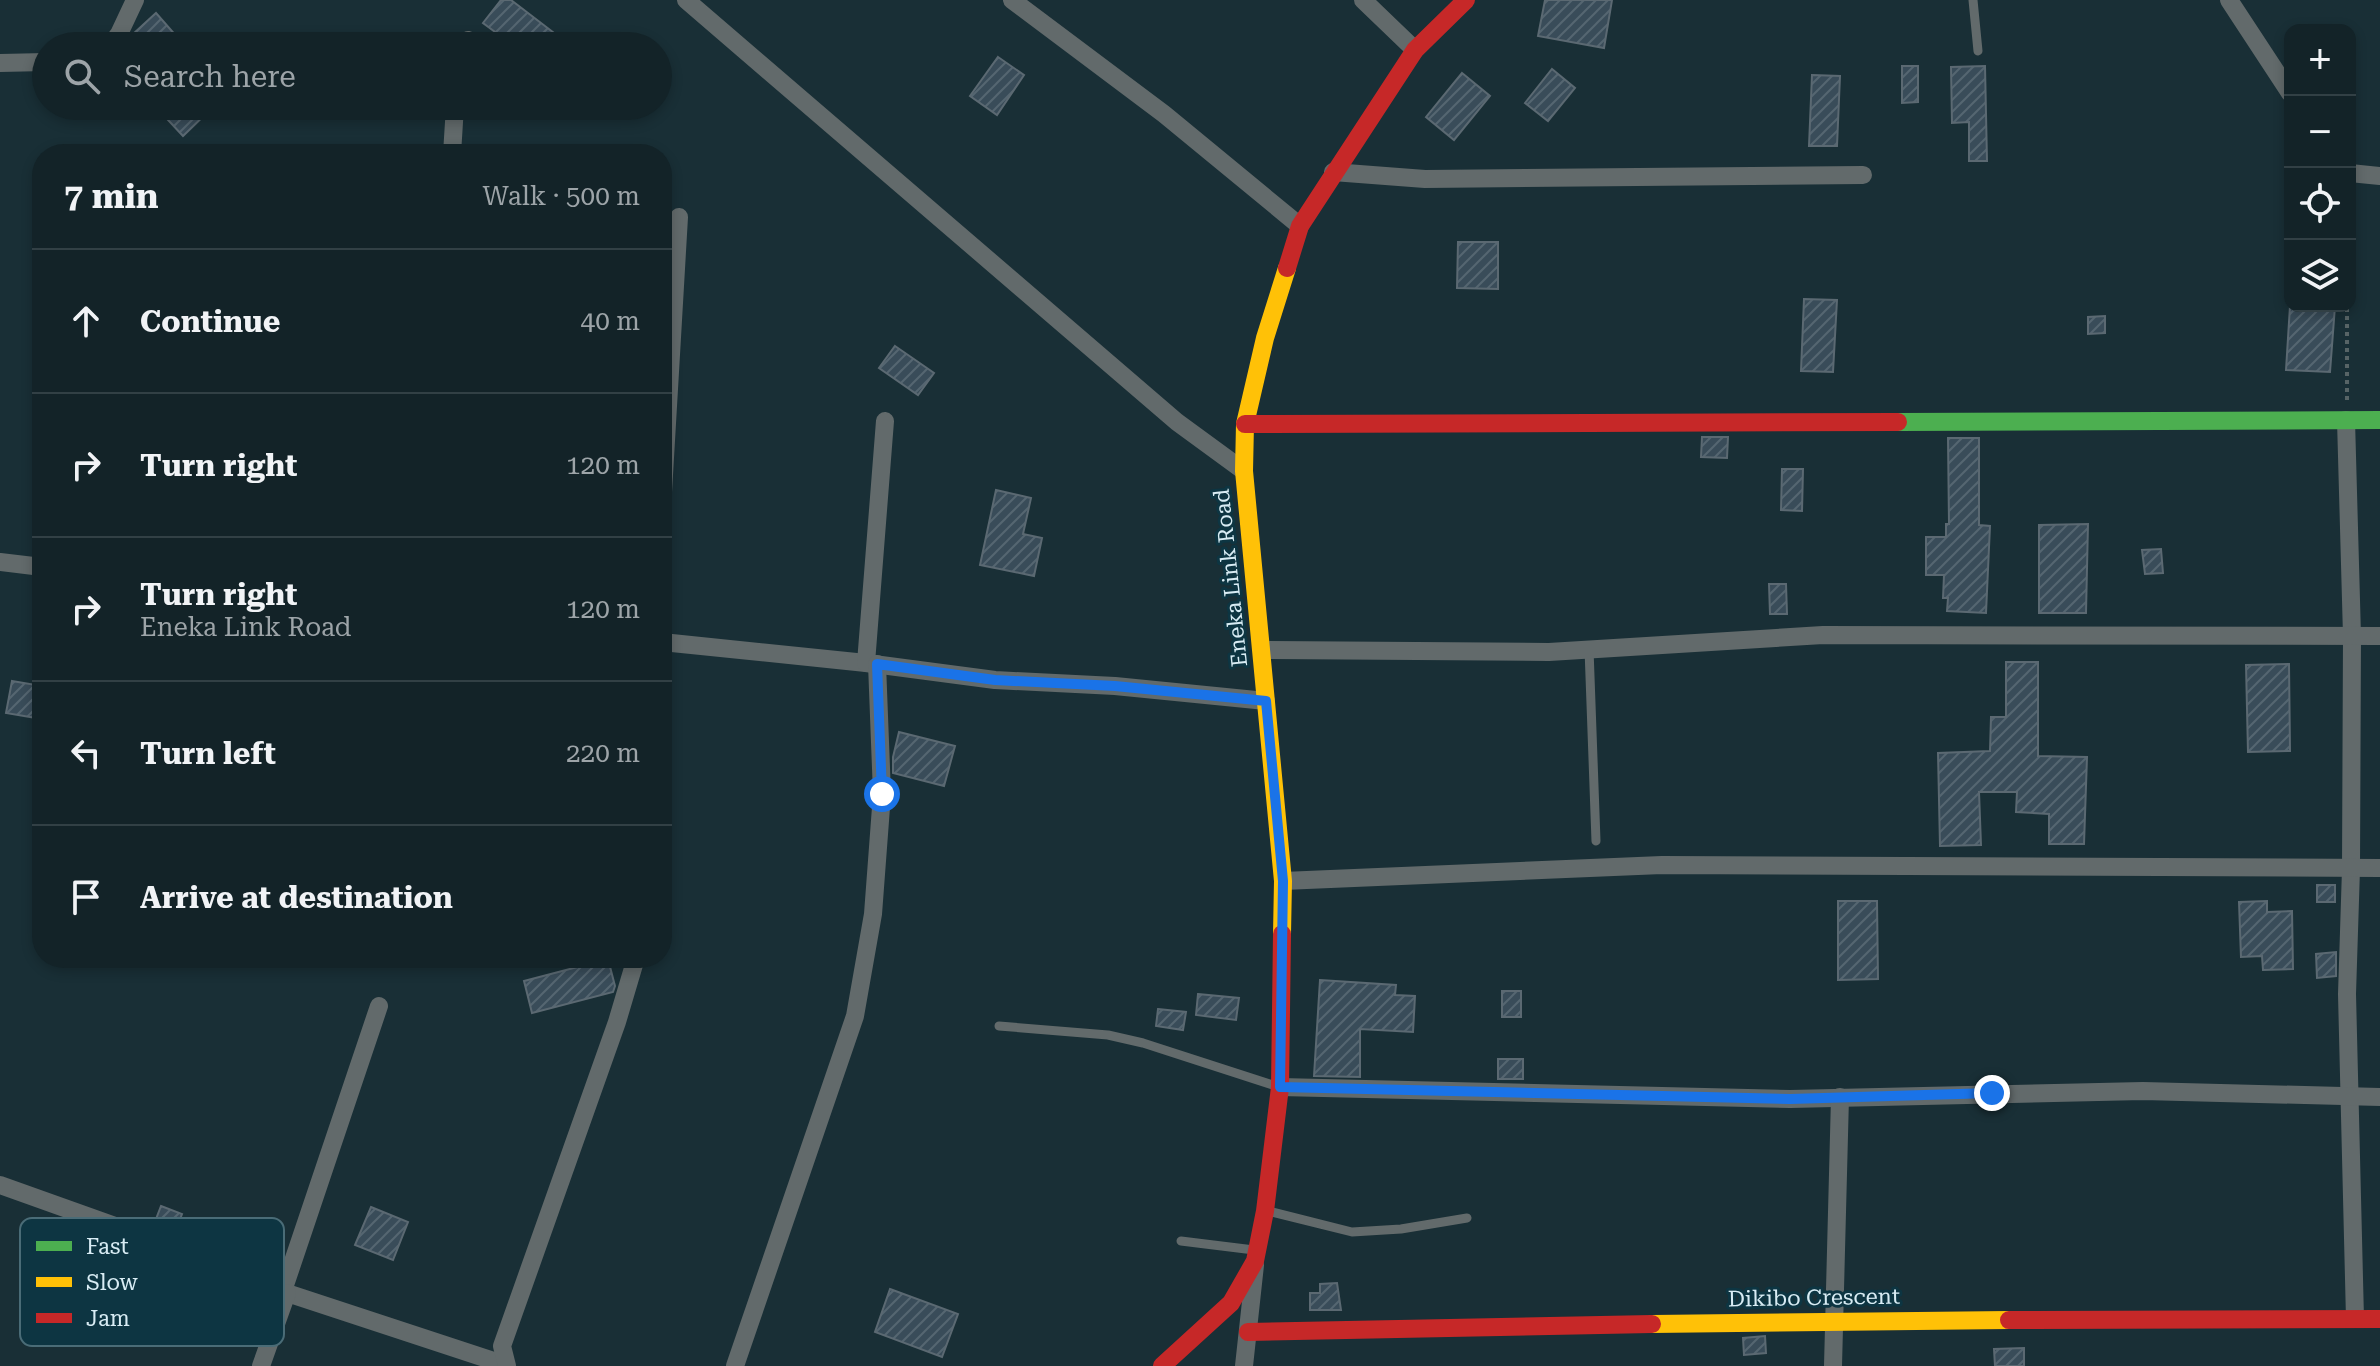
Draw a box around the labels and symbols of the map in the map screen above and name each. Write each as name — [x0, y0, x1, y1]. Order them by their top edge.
street label: Eneka Link Road — [1209, 488, 1252, 668]
route start — [864, 776, 900, 812]
route end — [1974, 1075, 2010, 1111]
legend — [20, 1218, 284, 1346]
text: Fast — [86, 1234, 129, 1259]
text: Slow — [86, 1270, 139, 1295]
street label: Dikibo Crescent — [1728, 1283, 1900, 1312]
text: Jam — [86, 1306, 130, 1331]

